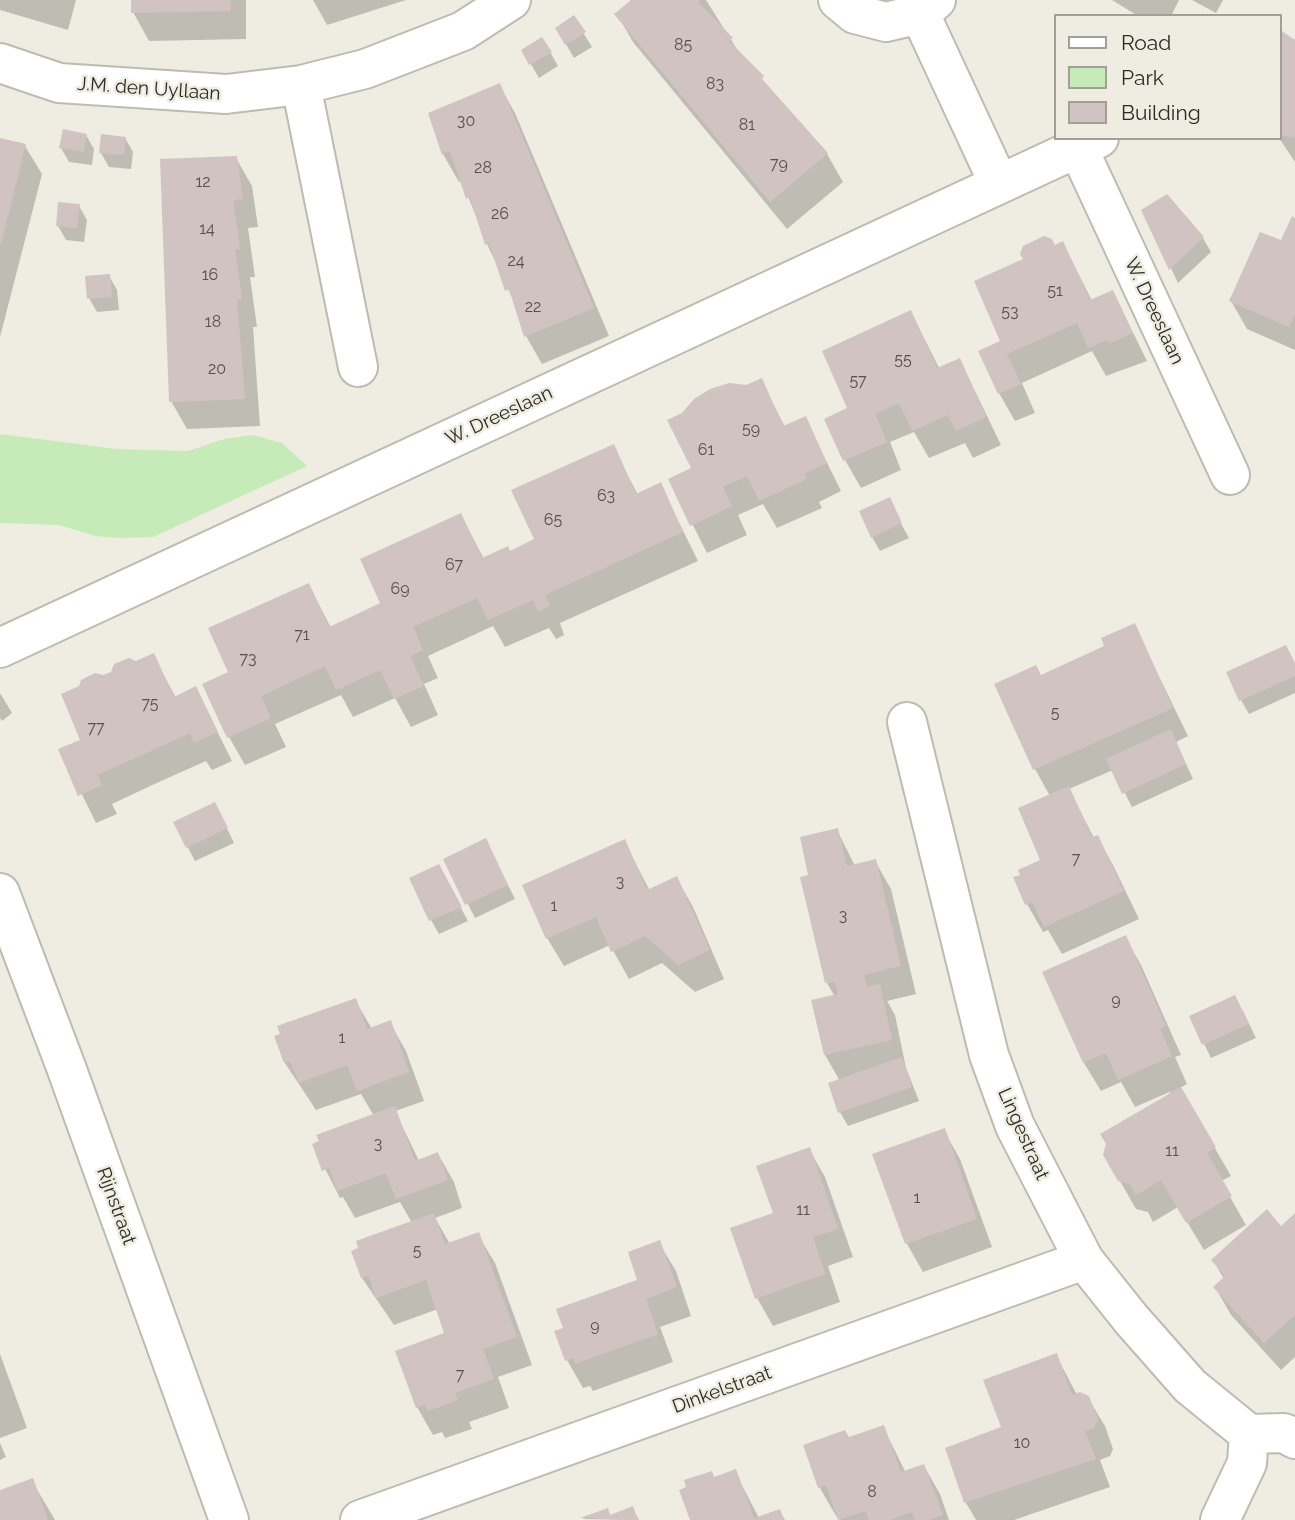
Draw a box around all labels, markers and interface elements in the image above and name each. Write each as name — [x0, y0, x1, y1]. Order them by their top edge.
legend — [1054, 14, 1281, 140]
text: Road — [1121, 30, 1171, 55]
house number: 85 — [674, 35, 692, 55]
text: Park — [1121, 65, 1164, 90]
street label: J.M. den Uyllaan — [77, 73, 221, 105]
house number: 83 — [706, 74, 724, 94]
text: Building — [1121, 100, 1201, 125]
house number: 30 — [457, 111, 475, 131]
house number: 81 — [739, 115, 755, 135]
house number: 79 — [770, 154, 788, 174]
house number: 28 — [474, 158, 492, 178]
house number: 12 — [195, 172, 211, 192]
house number: 26 — [491, 204, 509, 224]
house number: 14 — [199, 219, 215, 239]
house number: 24 — [507, 251, 525, 271]
street label: W. Dreeslaan — [1119, 254, 1189, 368]
house number: 16 — [202, 265, 218, 285]
house number: 51 — [1047, 281, 1063, 301]
house number: 22 — [525, 297, 541, 317]
house number: 53 — [1001, 302, 1019, 322]
house number: 18 — [205, 312, 221, 332]
house number: 55 — [894, 350, 912, 370]
house number: 20 — [208, 359, 226, 379]
house number: 57 — [849, 371, 867, 391]
street label: W. Dreeslaan — [442, 381, 556, 451]
house number: 59 — [742, 419, 760, 439]
house number: 61 — [698, 440, 714, 460]
house number: 63 — [597, 486, 615, 506]
house number: 65 — [544, 510, 562, 530]
house number: 67 — [445, 555, 463, 575]
house number: 69 — [390, 579, 410, 599]
house number: 71 — [294, 625, 310, 645]
house number: 73 — [239, 649, 257, 669]
house number: 75 — [141, 694, 159, 714]
house number: 5 — [1051, 703, 1059, 723]
house number: 77 — [87, 718, 105, 738]
house number: 7 — [1072, 849, 1080, 869]
house number: 3 — [616, 872, 624, 892]
house number: 1 — [551, 896, 557, 916]
house number: 3 — [839, 906, 847, 926]
house number: 9 — [1111, 990, 1121, 1010]
house number: 1 — [339, 1028, 345, 1048]
street label: Lingestraat — [993, 1084, 1053, 1184]
house number: 3 — [374, 1134, 382, 1154]
house number: 11 — [1165, 1141, 1179, 1161]
street label: Rijnstraat — [91, 1164, 141, 1248]
house number: 1 — [914, 1188, 920, 1208]
house number: 11 — [796, 1200, 810, 1220]
house number: 5 — [413, 1241, 421, 1261]
house number: 9 — [590, 1316, 600, 1336]
street label: Dinkelstraat — [669, 1362, 775, 1418]
house number: 7 — [456, 1365, 464, 1385]
house number: 10 — [1014, 1433, 1030, 1453]
house number: 8 — [867, 1482, 877, 1502]

